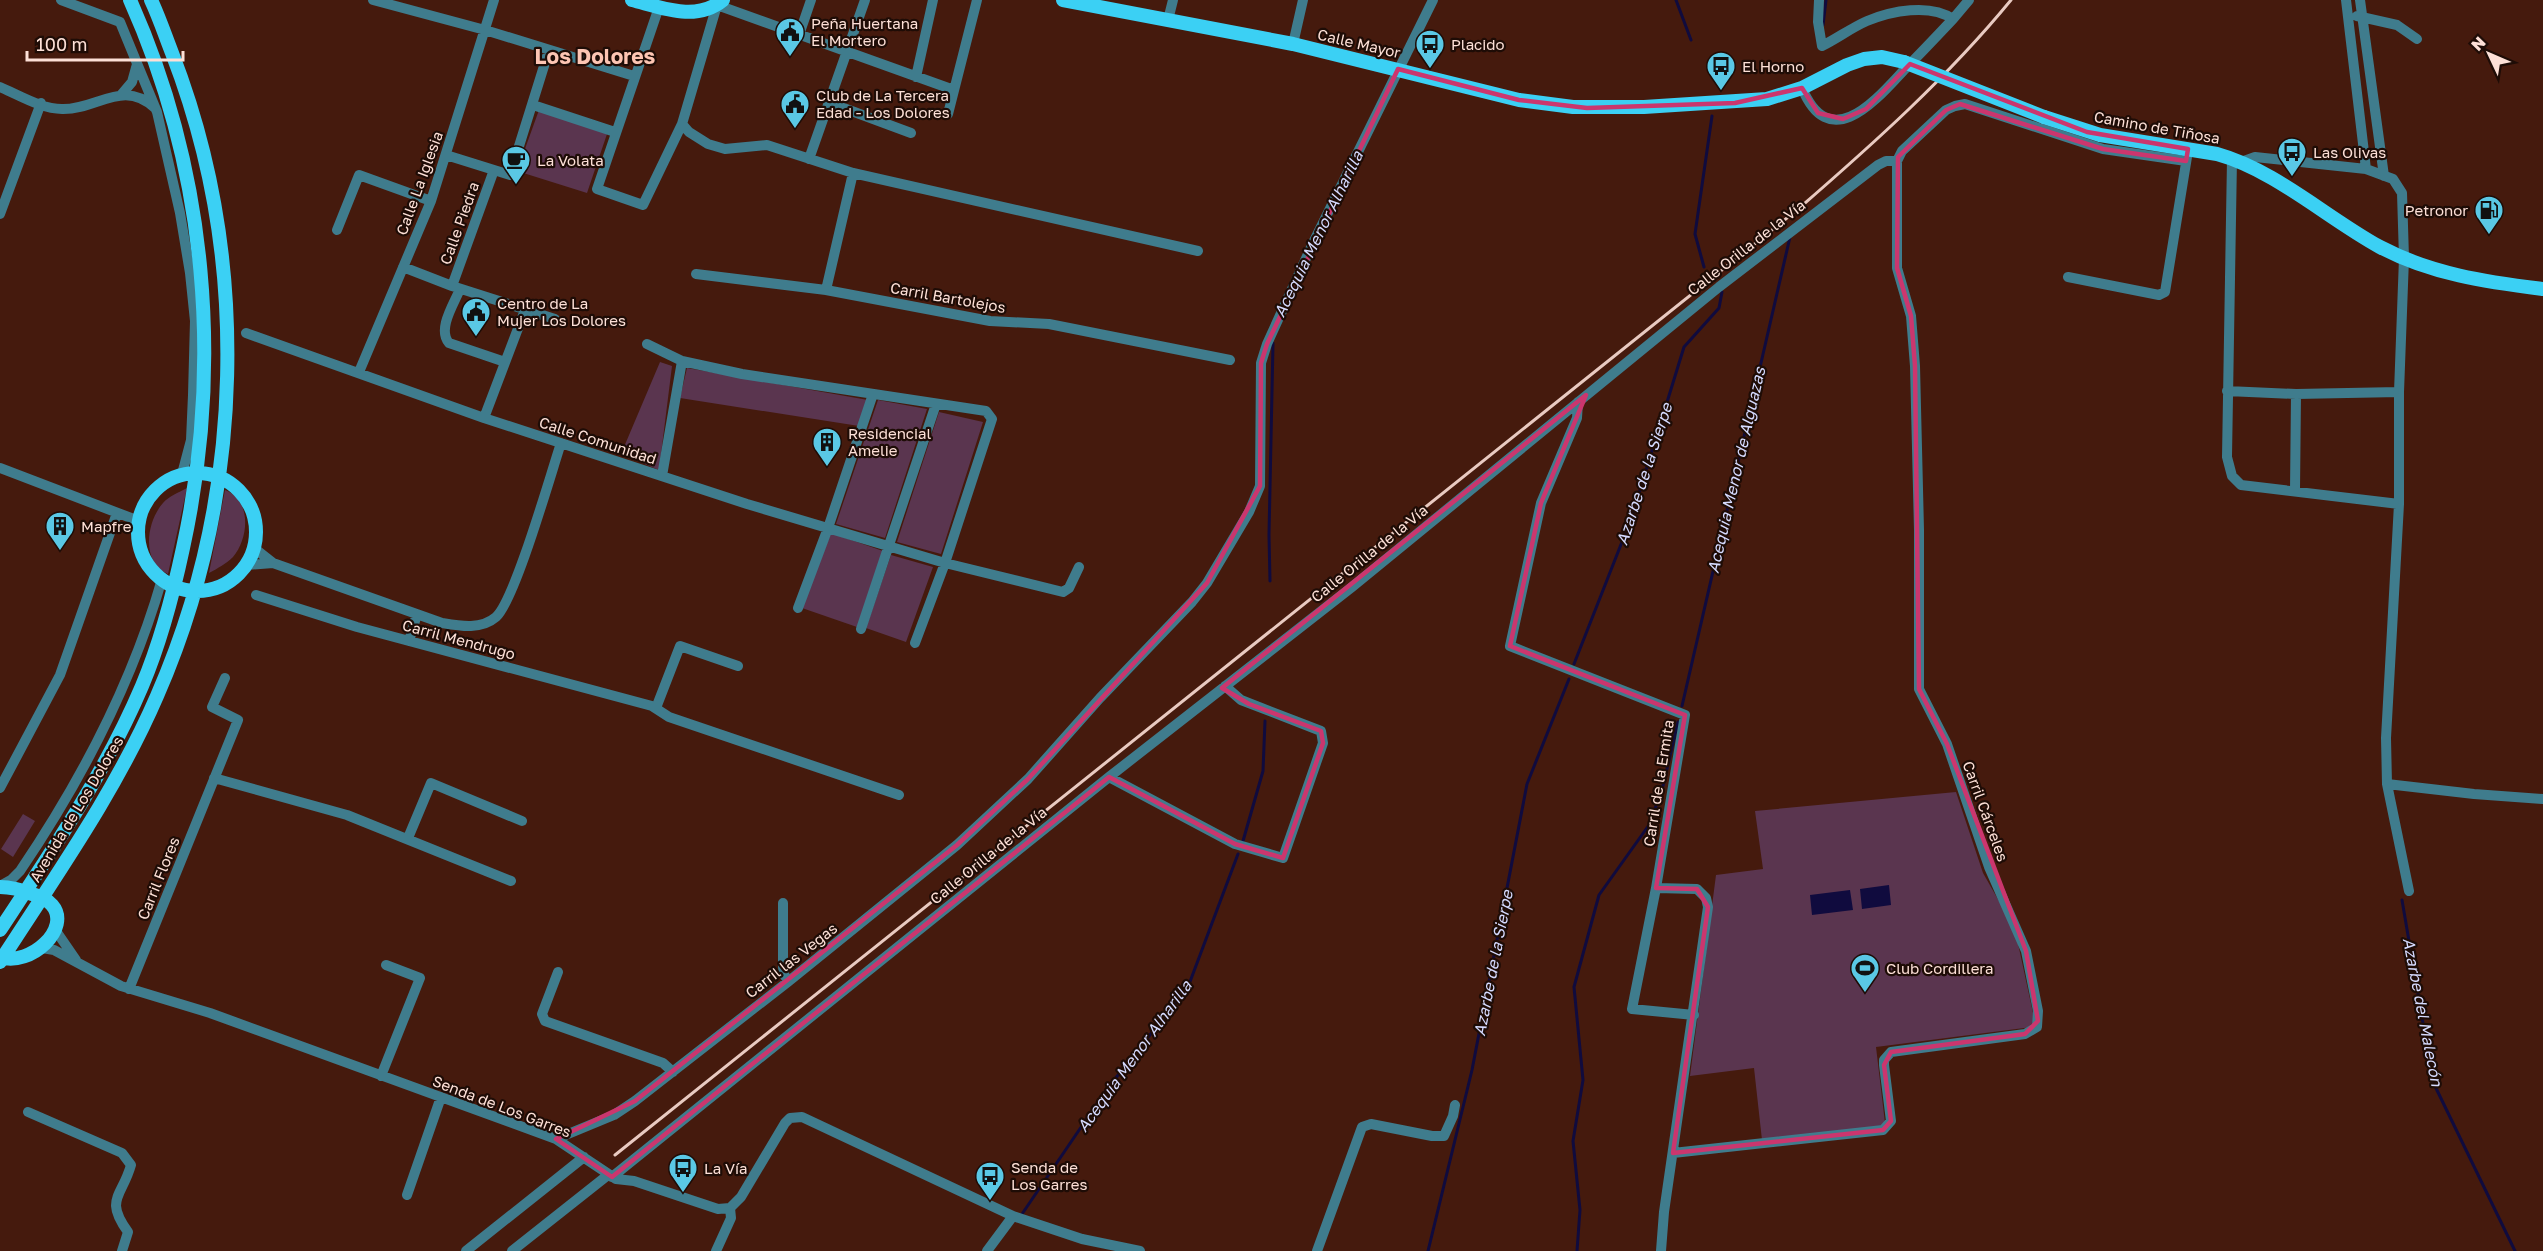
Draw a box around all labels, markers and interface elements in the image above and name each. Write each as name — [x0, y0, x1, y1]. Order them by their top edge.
place label: Peña Huertana El Mortero — [811, 14, 918, 49]
public building icon: Peña Huertana El Mortero — [774, 16, 806, 58]
scale bar — [27, 24, 183, 62]
north arrow — [2459, 24, 2519, 84]
street label: Calle Mayor — [1316, 25, 1402, 61]
bus stop icon: Placido — [1414, 28, 1446, 70]
text: N — [2467, 32, 2490, 55]
text: 100 m — [36, 33, 87, 55]
place label: Placido — [1451, 35, 1505, 53]
district label: Los Dolores — [535, 43, 656, 69]
bus stop icon: El Horno — [1705, 50, 1737, 92]
place label: El Horno — [1742, 57, 1804, 75]
place label: Club de La Tercera Edad - Los Dolores — [816, 86, 950, 121]
public building icon: Club de La Tercera Edad - Los Dolores — [779, 88, 811, 130]
street label: Camino de Tiñosa — [2093, 107, 2221, 147]
street label: Calle La Iglesia — [392, 129, 446, 237]
bus stop icon: Las Olivas — [2276, 136, 2308, 178]
place label: Las Olivas — [2313, 143, 2386, 161]
cafe icon: La Volata — [500, 144, 532, 186]
water label: Acequia Menor Alharilla — [1269, 147, 1367, 320]
place label: La Volata — [537, 151, 604, 169]
street label: Calle Piedra — [436, 179, 482, 267]
fuel station icon: Petronor — [2473, 194, 2505, 236]
street label: Calle Orilla de la Vía — [1683, 195, 1809, 299]
place label: Petronor — [2405, 201, 2468, 219]
street label: Carril Bartolejos — [889, 278, 1007, 316]
place label: Centro de La Mujer Los Dolores — [497, 294, 626, 329]
public building icon: Centro de La Mujer Los Dolores — [460, 296, 492, 338]
water label: Acequia Menor de Alguazas — [1703, 364, 1770, 575]
water label: Azarbe de la Sierpe — [1612, 399, 1677, 547]
street label: Calle Comunidad — [537, 413, 659, 467]
place label: Residencial Amelie — [848, 424, 932, 459]
building icon: Residencial Amelie — [811, 426, 843, 468]
street label: Calle Orilla de la Vía — [1307, 500, 1431, 606]
building icon: Mapfre — [44, 510, 76, 552]
place label: Mapfre — [81, 517, 132, 535]
street label: Carril Mendrugo — [401, 615, 517, 663]
street label: Carril de la Ermita — [1639, 718, 1677, 848]
street label: Avenida de Los Dolores — [25, 733, 127, 885]
street label: Carril Cárceles — [1960, 758, 2013, 864]
street label: Calle Orilla de la Vía — [926, 802, 1050, 908]
street label: Carril Flores — [133, 834, 183, 922]
water label: Azarbe de la Sierpe — [1469, 887, 1517, 1037]
street label: Carril las Vegas — [742, 919, 840, 1001]
water label: Azarbe del Malecón — [2399, 936, 2447, 1089]
sports icon: Club Cordillera — [1849, 952, 1881, 994]
place label: Club Cordillera — [1886, 959, 1994, 977]
water label: Acequia Menor Alharilla — [1072, 976, 1196, 1136]
street label: Senda de Los Garres — [430, 1071, 574, 1141]
bus stop icon: La Vía — [667, 1152, 699, 1194]
place label: Senda de Los Garres — [1011, 1158, 1087, 1193]
place label: La Vía — [704, 1159, 747, 1177]
bus stop icon: Senda de Los Garres — [974, 1160, 1006, 1202]

